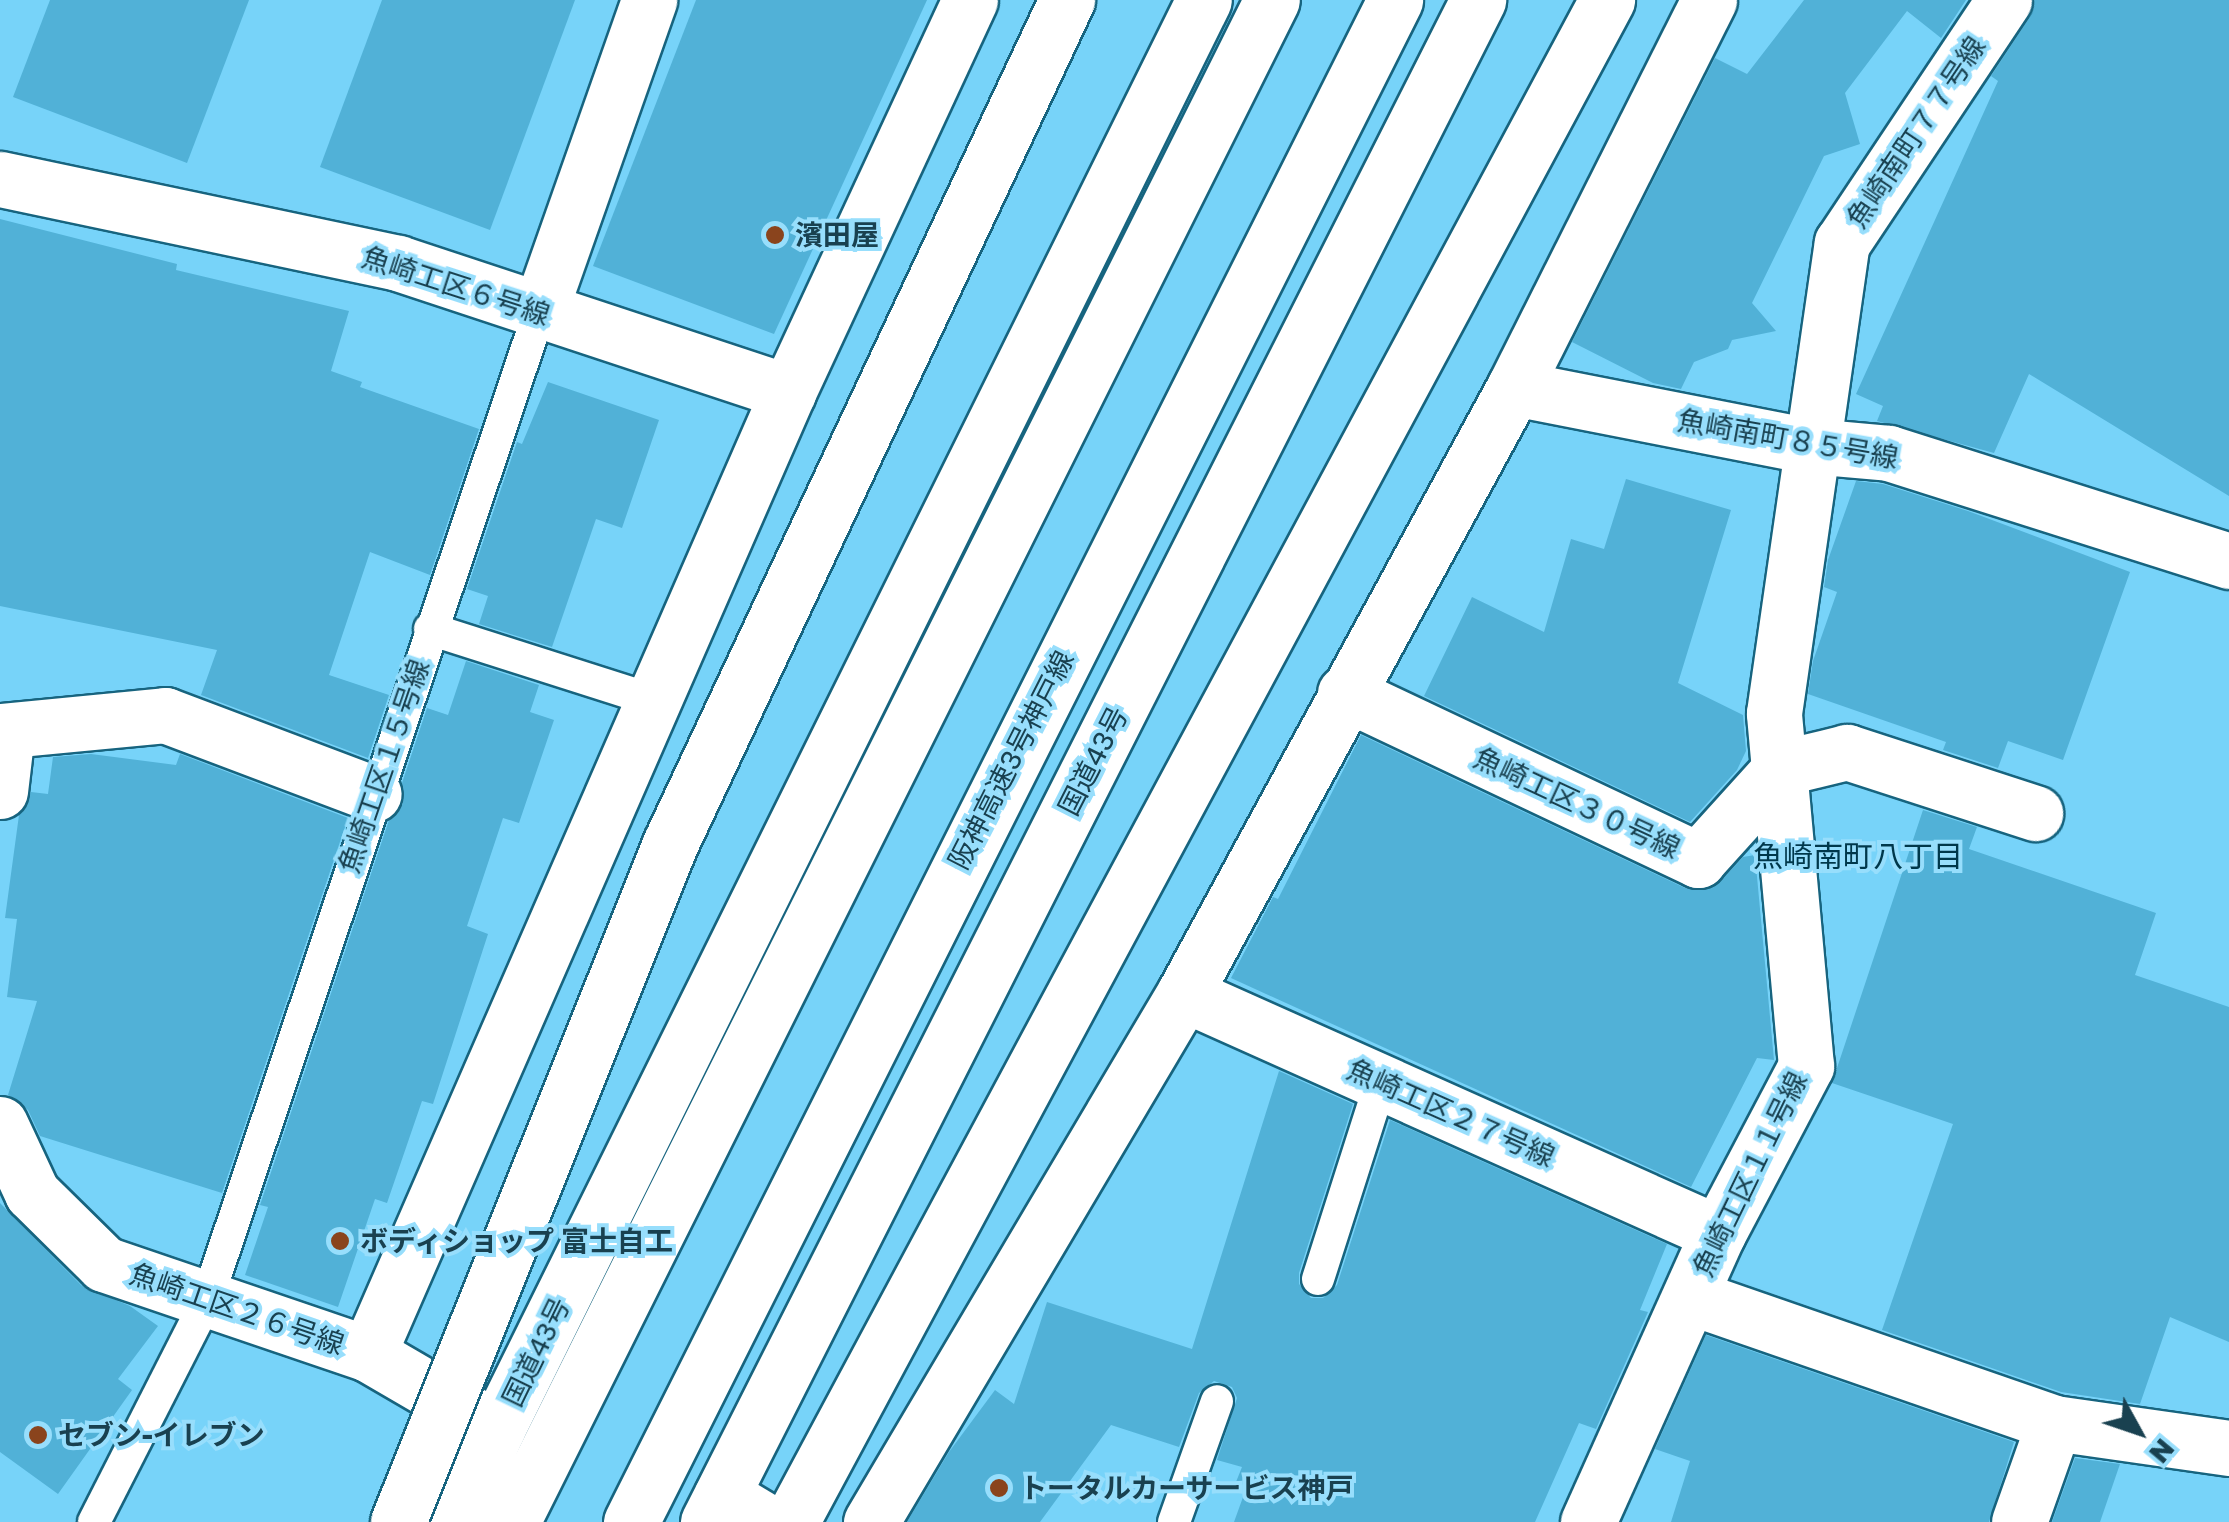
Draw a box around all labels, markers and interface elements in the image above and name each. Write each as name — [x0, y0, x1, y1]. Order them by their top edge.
street label: 魚崎南町７７号線 — [1839, 30, 1993, 234]
place label: 濱田屋 — [795, 218, 879, 252]
marker: 濱田屋 — [764, 224, 786, 246]
street label: 魚崎工区６号線 — [358, 240, 554, 332]
street label: 魚崎南町８５号線 — [1675, 403, 1901, 475]
street label: 阪神高速3号神戸線 — [941, 645, 1081, 875]
street label: 魚崎工区１５号線 — [332, 655, 436, 877]
street label: 国道43号 — [1051, 701, 1135, 821]
street label: 魚崎工区３０号線 — [1468, 740, 1686, 866]
district label: 魚崎南町八丁目 — [1753, 838, 1963, 874]
street label: 魚崎工区２７号線 — [1342, 1052, 1560, 1174]
street label: 魚崎工区１１号線 — [1686, 1066, 1814, 1282]
place label: ボディショップ 富士自工 — [360, 1224, 675, 1258]
marker: ボディショップ 富士自工 — [329, 1230, 351, 1252]
street label: 魚崎工区２６号線 — [126, 1257, 348, 1361]
street label: 国道43号 — [495, 1292, 577, 1412]
north arrow — [2089, 1382, 2189, 1482]
place label: セブン-イレブン — [58, 1418, 265, 1452]
marker: セブン-イレブン — [27, 1424, 49, 1446]
text: N — [2143, 1433, 2182, 1470]
place label: トータルカーサービス神戸 — [1019, 1471, 1355, 1505]
marker: トータルカーサービス神戸 — [988, 1477, 1010, 1499]

